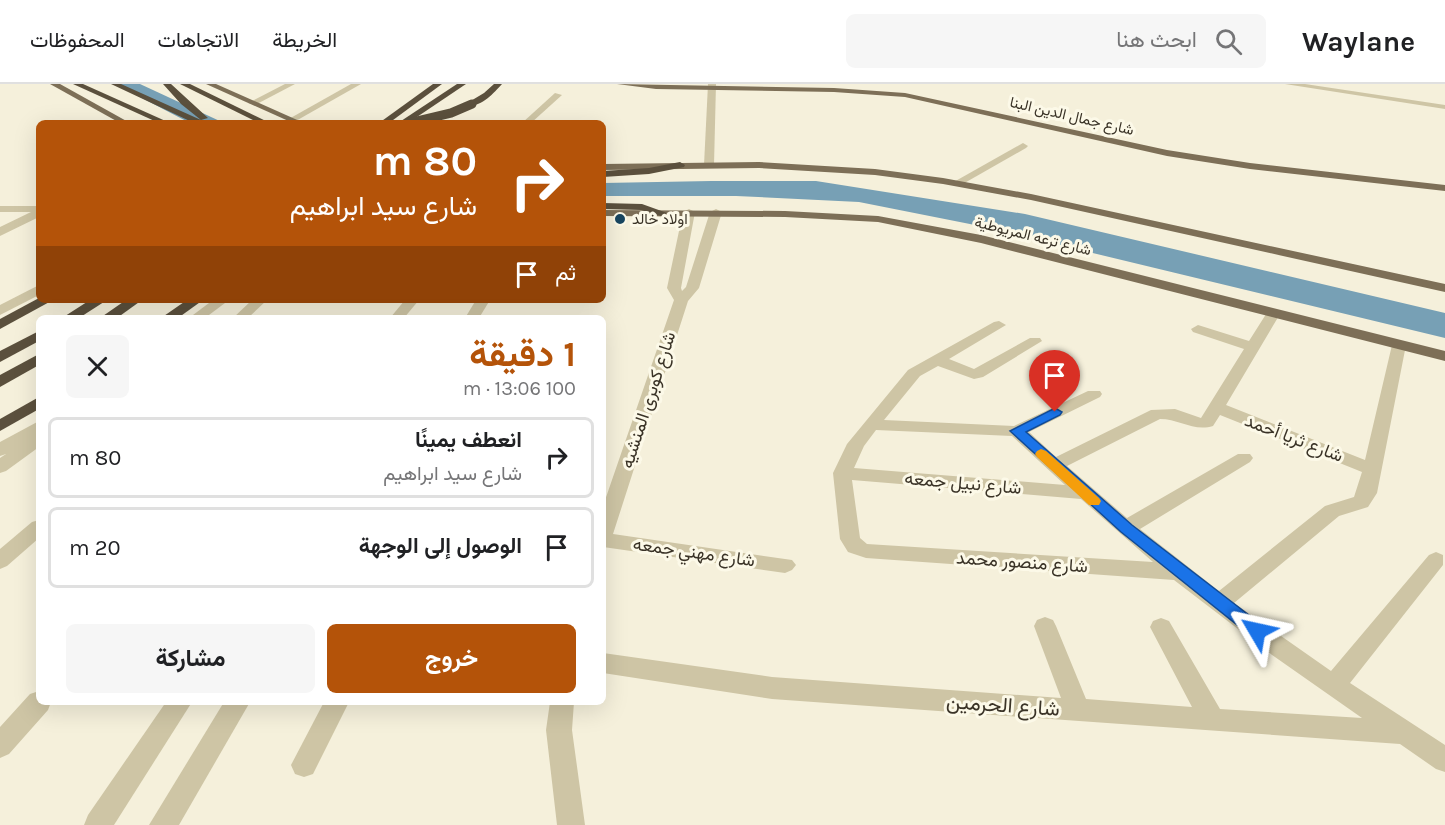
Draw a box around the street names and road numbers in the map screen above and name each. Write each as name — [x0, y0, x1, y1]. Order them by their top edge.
street label: شارع جمال الدين البنا — [1008, 93, 1136, 141]
street label: شارع ترعه المريوطية — [972, 213, 1093, 261]
street label: شارع كوبرى المنشيه — [616, 329, 681, 471]
street label: شارع ثريا أحمد — [1241, 409, 1346, 468]
street label: شارع نبيل جمعه — [904, 467, 1022, 500]
street label: شارع مهني جمعه — [631, 533, 756, 575]
street label: شارع منصور محمد — [955, 546, 1089, 579]
street label: شارع الحرمين — [945, 689, 1061, 723]

